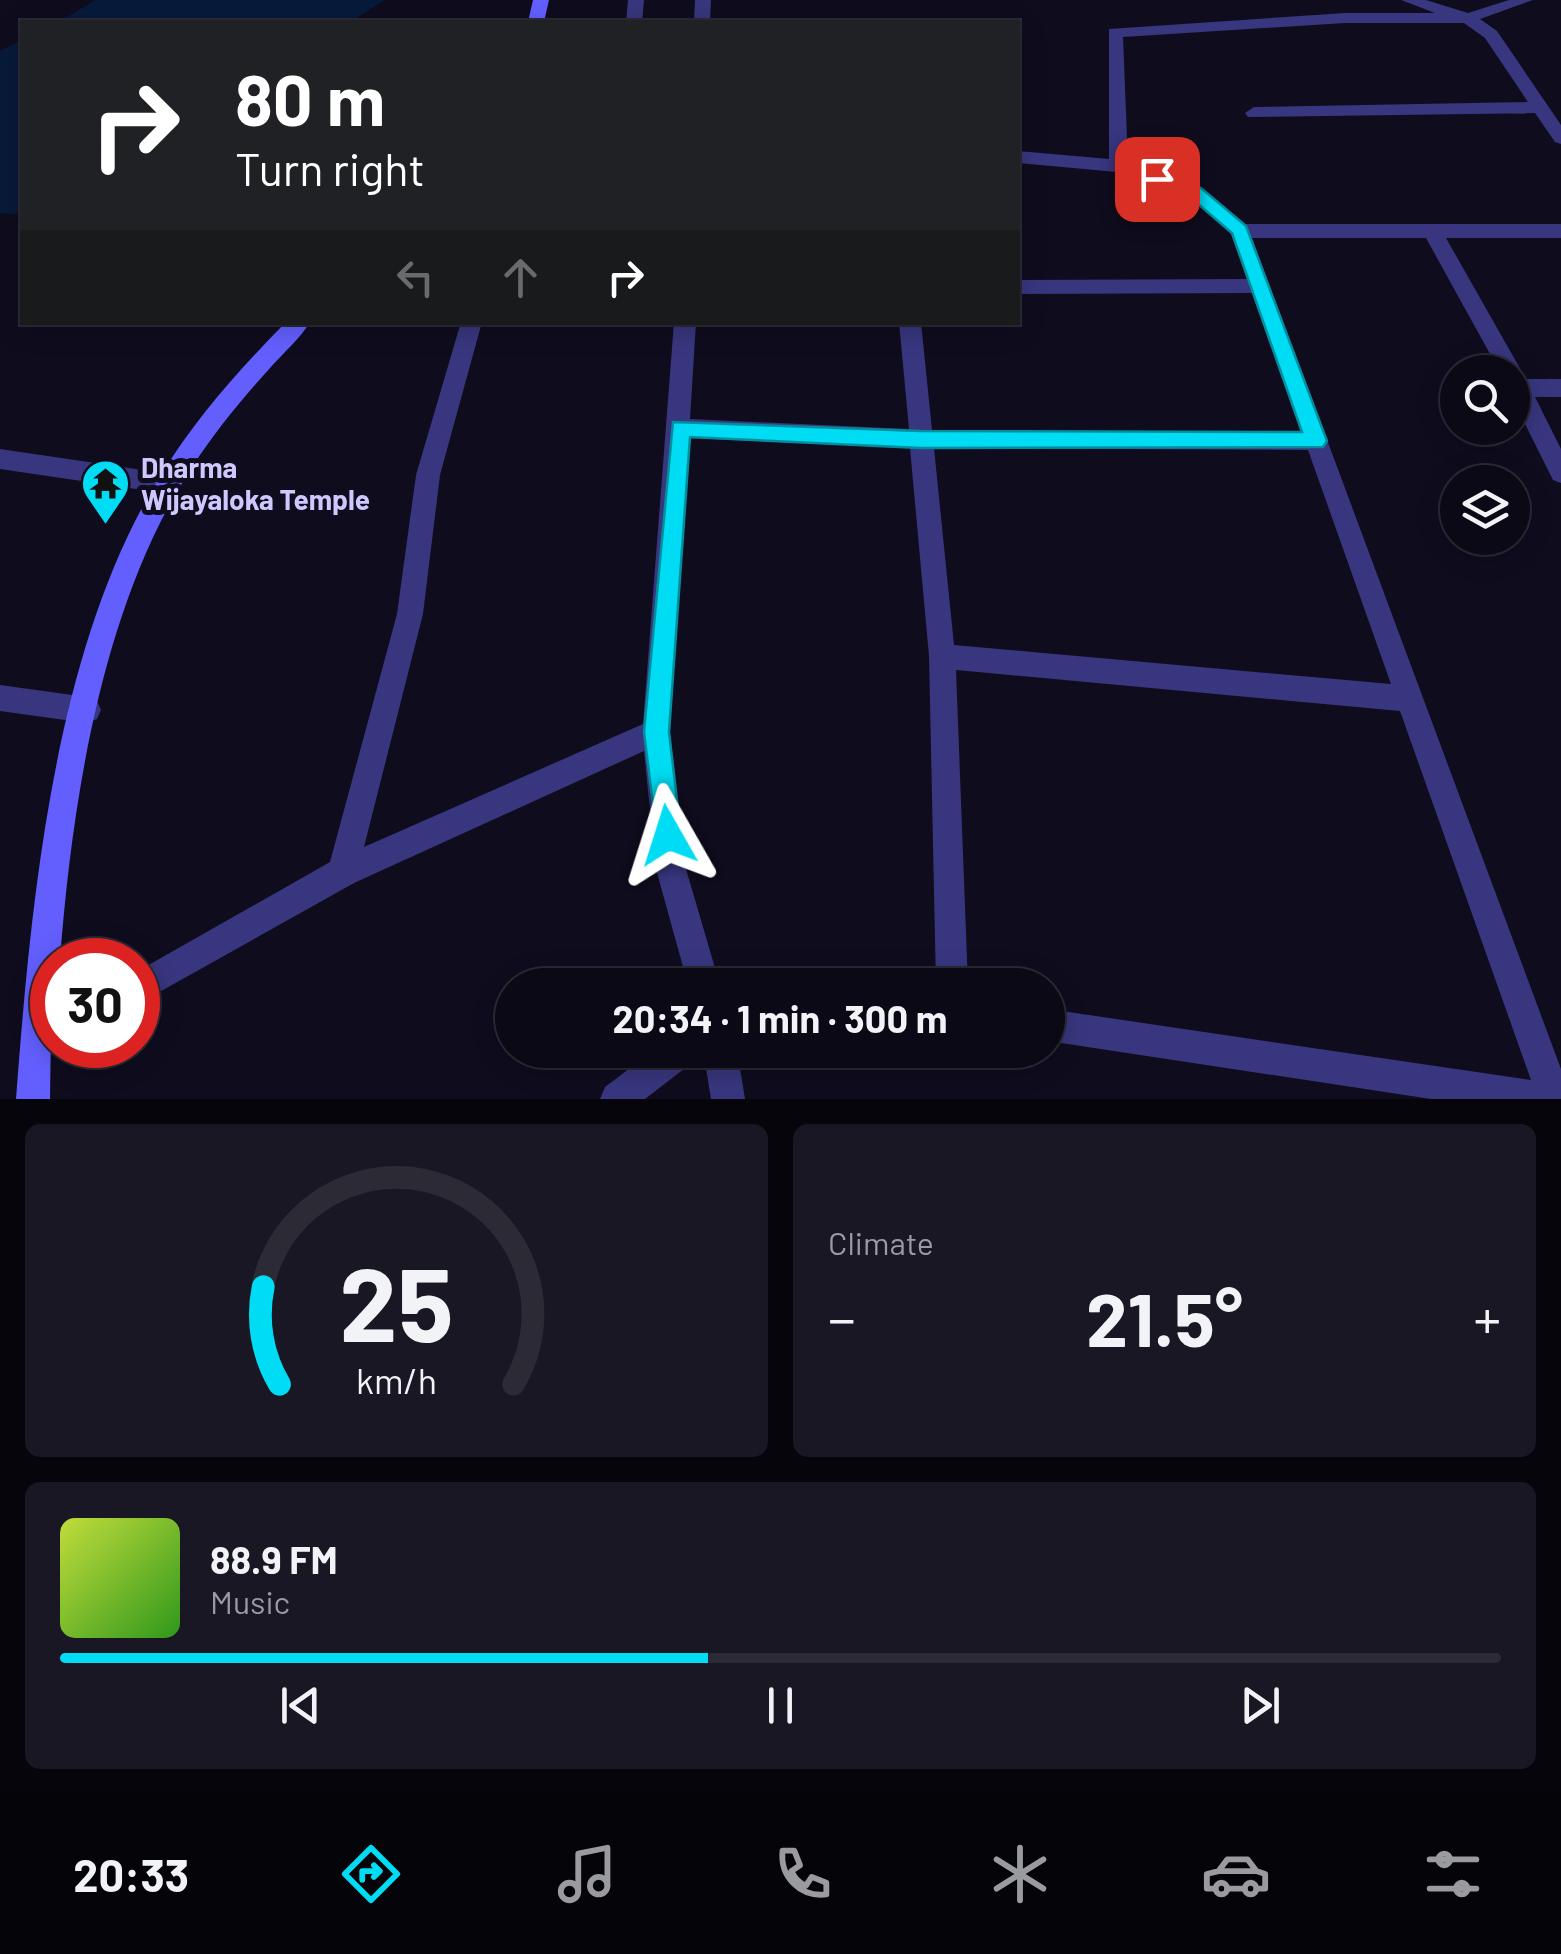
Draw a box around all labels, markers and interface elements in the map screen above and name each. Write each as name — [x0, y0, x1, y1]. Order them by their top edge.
text: 80 m — [235, 56, 385, 140]
icon: right — [70, 60, 200, 190]
pin — [1115, 137, 1200, 222]
text: Turn right — [235, 141, 425, 195]
icon: arrive — [1130, 152, 1185, 207]
icon: left — [388, 250, 443, 305]
icon: ahead — [493, 250, 548, 305]
icon: right — [598, 250, 653, 305]
map controls — [1440, 355, 1530, 555]
button: search — [1440, 355, 1530, 445]
place label: Dharma Wijayaloka Temple — [141, 450, 370, 516]
temple icon: Dharma Wijayaloka Temple — [80, 458, 132, 526]
button: layers — [1440, 465, 1530, 555]
position arrow — [616, 783, 720, 887]
speed limit sign: 30 — [30, 938, 160, 1068]
text: 20:34 · 1 min · 300 m — [613, 995, 947, 1041]
text: Climate — [828, 1223, 934, 1261]
text: 25 — [339, 1238, 454, 1363]
text: 21.5° — [1086, 1272, 1243, 1362]
text: − — [828, 1284, 856, 1350]
text: + — [1473, 1284, 1501, 1350]
text: km/h — [356, 1358, 437, 1401]
text: 88.9 FM — [210, 1536, 338, 1582]
text: Music — [210, 1582, 290, 1620]
icon: previous — [273, 1678, 328, 1733]
icon: pause — [753, 1678, 808, 1733]
icon: next — [1233, 1678, 1288, 1733]
icon: directions — [336, 1839, 406, 1909]
icon: music — [552, 1839, 622, 1909]
icon: phone — [768, 1839, 838, 1909]
icon: climate — [985, 1839, 1055, 1909]
icon: car — [1201, 1839, 1271, 1909]
icon: filters — [1418, 1839, 1488, 1909]
text: 20:33 — [73, 1847, 189, 1901]

